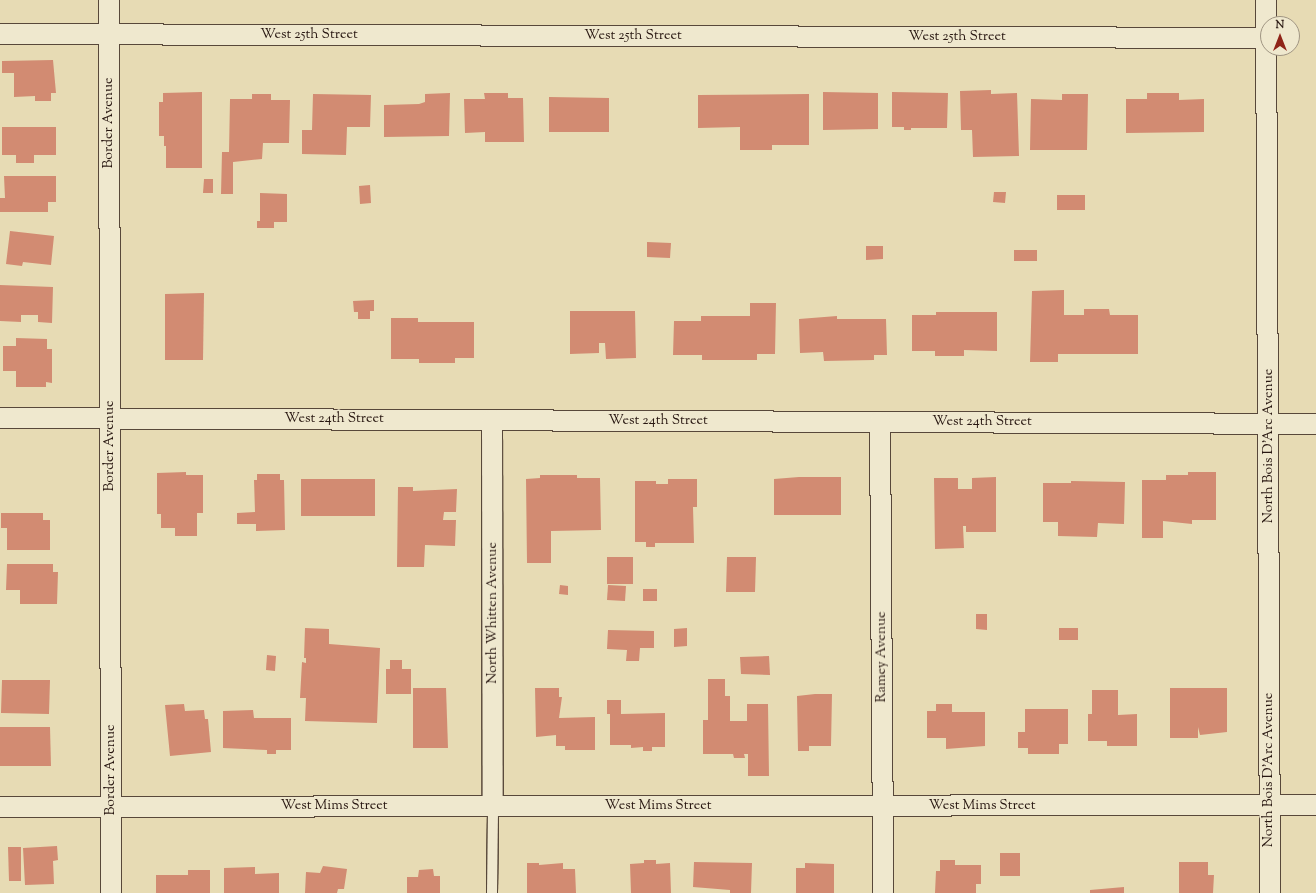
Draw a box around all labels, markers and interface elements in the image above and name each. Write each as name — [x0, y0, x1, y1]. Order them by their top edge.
north arrow — [1260, 16, 1300, 56]
text: N — [1276, 17, 1284, 33]
street label: West 25th Street — [260, 27, 358, 43]
street label: West 25th Street — [584, 28, 682, 44]
street label: West 25th Street — [908, 29, 1006, 45]
street label: Border Avenue — [101, 77, 117, 169]
street label: North Bois D'Arc Avenue — [1261, 369, 1277, 523]
street label: Border Avenue — [102, 400, 118, 492]
street label: West 24th Street — [284, 411, 384, 427]
street label: West 24th Street — [608, 413, 708, 429]
street label: West 24th Street — [932, 414, 1032, 430]
street label: North Whitten Avenue — [485, 542, 501, 684]
street label: Ramey Avenue — [874, 612, 890, 702]
street label: North Bois D'Arc Avenue — [1261, 693, 1277, 847]
street label: Border Avenue — [103, 724, 119, 816]
street label: West Mims Street — [280, 798, 388, 814]
street label: West Mims Street — [604, 798, 712, 814]
street label: West Mims Street — [928, 798, 1036, 814]

